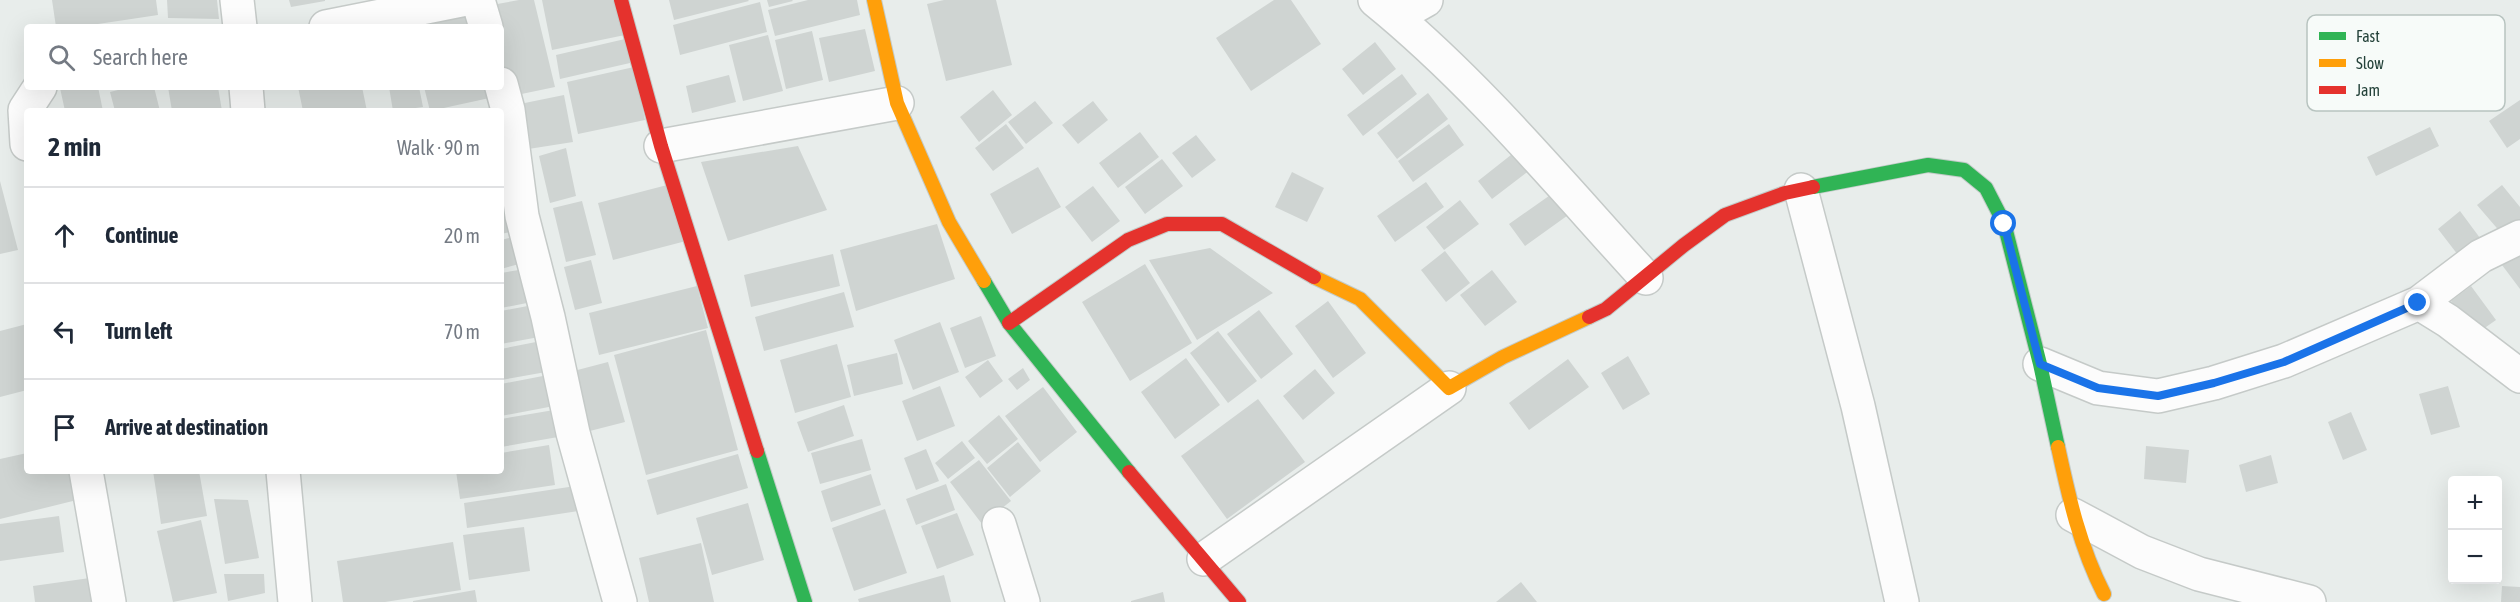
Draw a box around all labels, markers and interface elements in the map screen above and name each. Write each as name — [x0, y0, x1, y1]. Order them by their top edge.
legend — [2307, 15, 2505, 111]
search box — [24, 24, 504, 90]
text: Fast — [2356, 27, 2380, 45]
icon: search — [45, 41, 78, 74]
text: Search here — [93, 44, 188, 70]
text: Slow — [2356, 54, 2384, 72]
text: Jam — [2356, 81, 2380, 99]
text: 2 min — [48, 132, 101, 162]
text: Walk · 90 m — [397, 136, 480, 159]
route start — [1990, 210, 2016, 236]
icon: ahead — [48, 219, 81, 252]
text: Continue — [105, 222, 179, 248]
text: 20 m — [444, 224, 480, 247]
route end — [2404, 289, 2430, 315]
icon: left — [48, 315, 81, 348]
text: Turn left — [105, 318, 172, 344]
text: 70 m — [444, 320, 480, 343]
icon: arrive — [48, 411, 81, 444]
text: Arrive at destination — [105, 414, 268, 440]
map controls — [2448, 476, 2502, 584]
button: + — [2448, 476, 2502, 530]
button: − — [2448, 530, 2502, 584]

